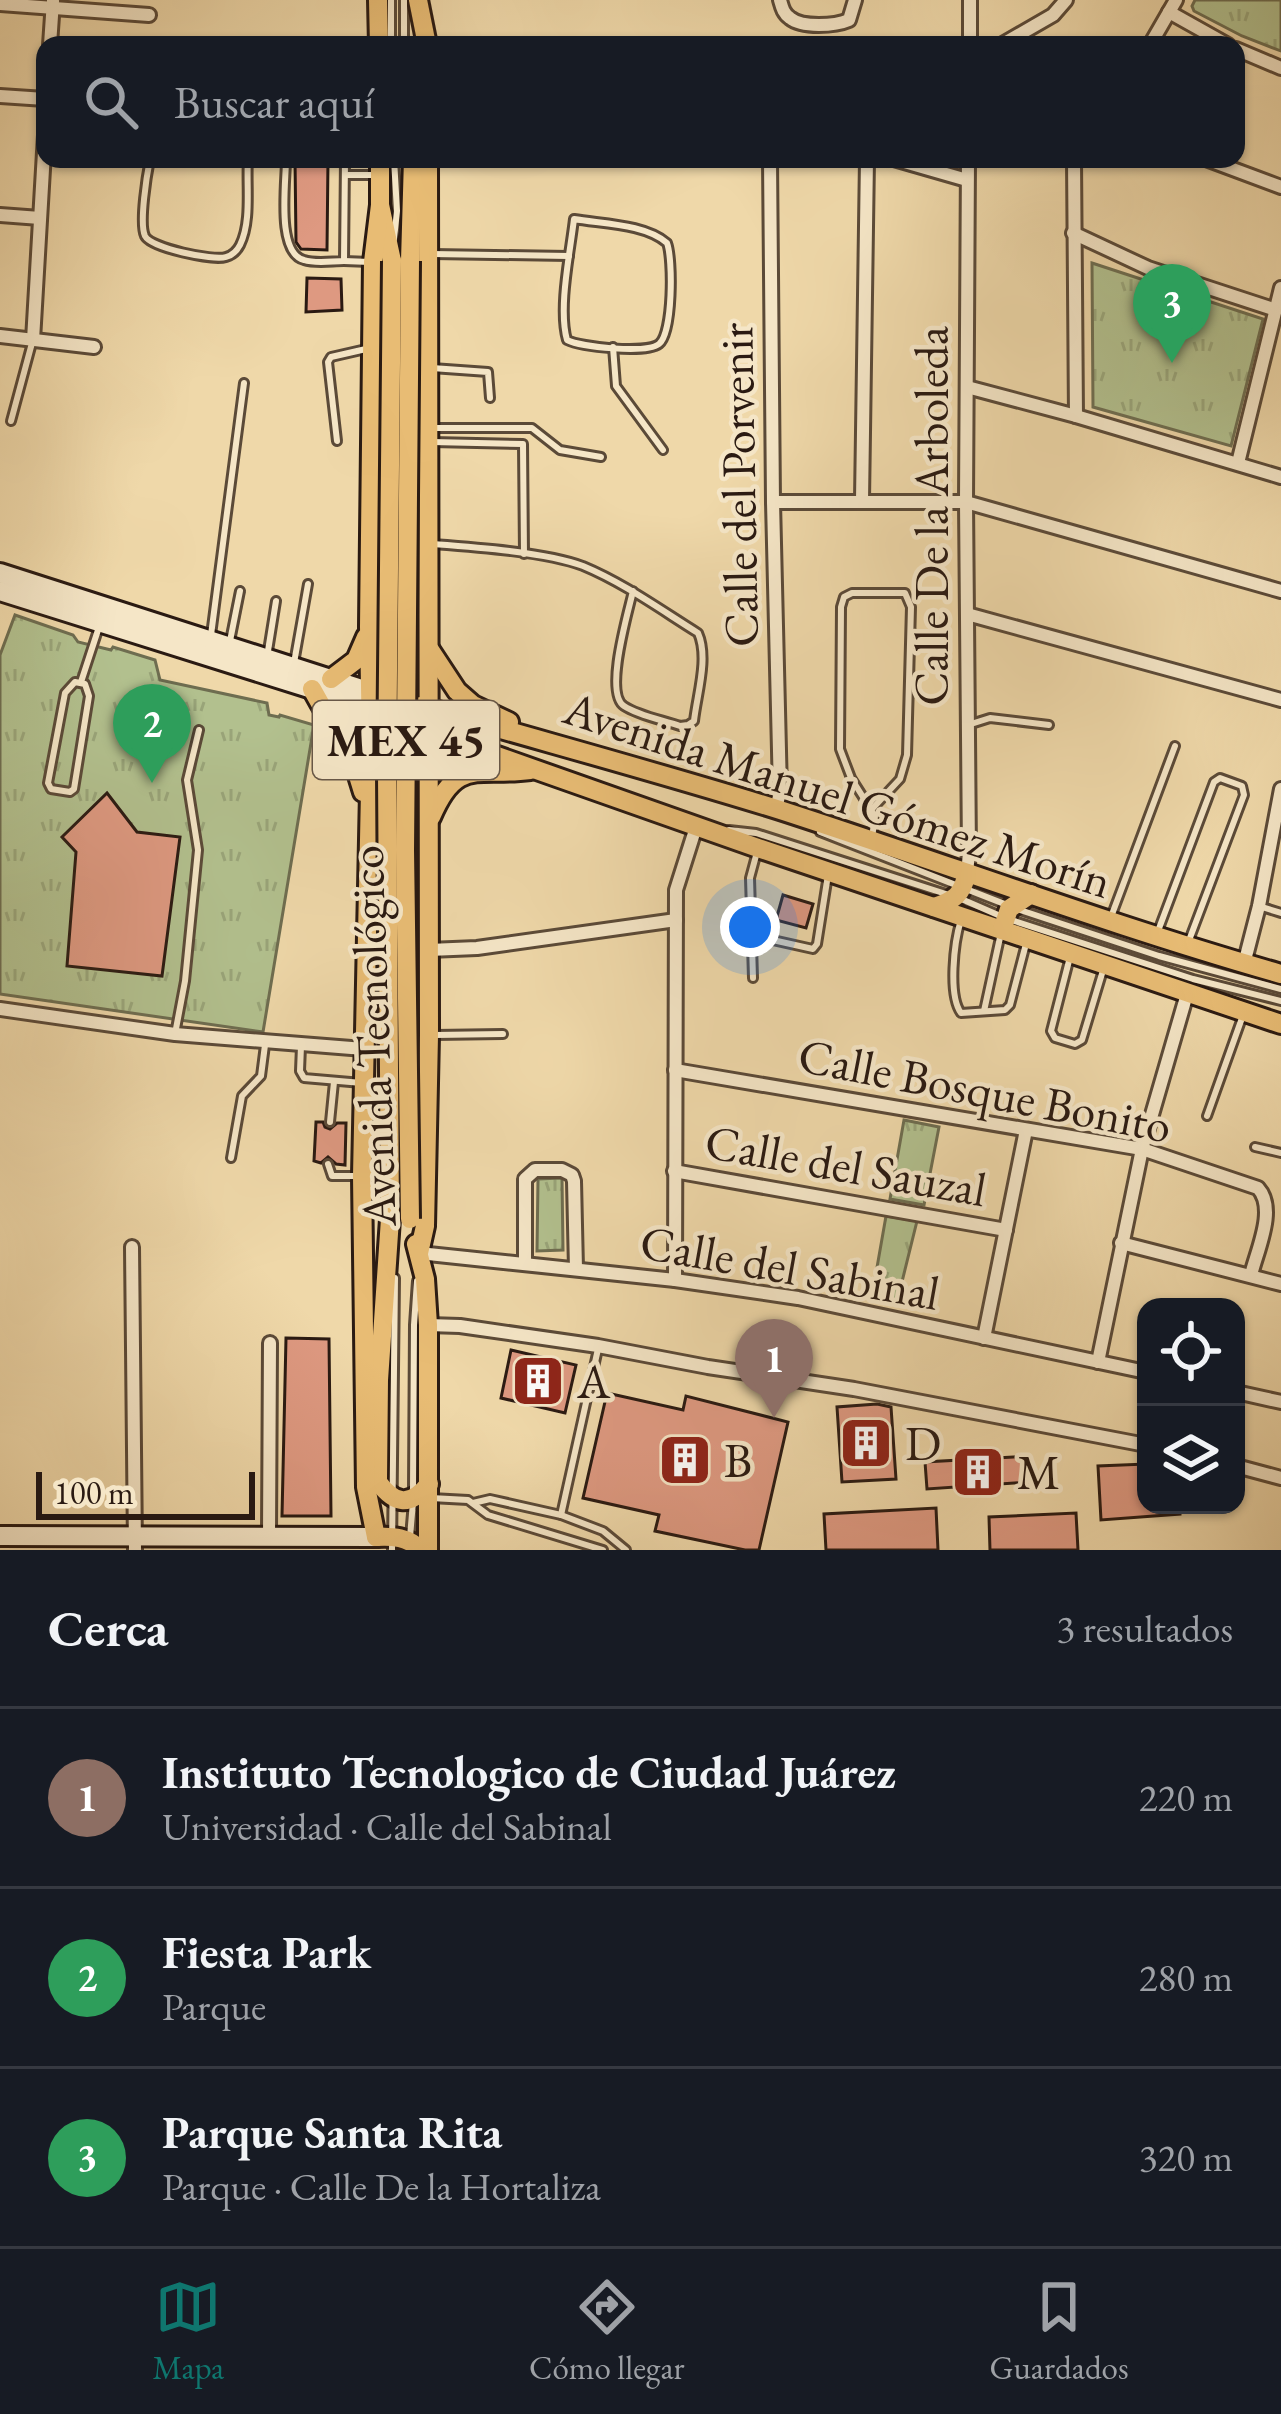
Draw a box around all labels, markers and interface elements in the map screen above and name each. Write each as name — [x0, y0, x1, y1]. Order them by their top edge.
search box — [36, 36, 1245, 168]
icon: search — [78, 69, 144, 135]
text: Buscar aquí — [174, 73, 374, 131]
pin: 3 — [1133, 264, 1211, 363]
street label: Calle del Porvenir — [704, 322, 772, 648]
street label: Calle De la Arboleda — [900, 325, 962, 706]
street label: Avenida Manuel Gómez Morín — [555, 676, 1120, 912]
pin: 2 — [113, 684, 191, 783]
road number: MEX 45 — [313, 701, 499, 779]
street label: Avenida Tecnológico — [334, 844, 410, 1229]
your location — [720, 897, 780, 957]
street label: Calle Bosque Bonito — [793, 1023, 1177, 1157]
street label: Calle del Sauzal — [701, 1110, 991, 1220]
street label: Calle del Sabinal — [636, 1210, 944, 1324]
map controls — [1137, 1298, 1245, 1514]
button: locate — [1137, 1298, 1245, 1406]
pin: 1 — [735, 1319, 813, 1418]
place label: A — [576, 1350, 611, 1412]
building icon: A — [510, 1353, 566, 1409]
button: layers — [1137, 1406, 1245, 1514]
place label: D — [905, 1412, 941, 1474]
building icon: D — [838, 1415, 894, 1471]
place label: B — [724, 1429, 752, 1491]
building icon: B — [657, 1432, 713, 1488]
place label: M — [1017, 1441, 1060, 1503]
building icon: M — [950, 1444, 1006, 1500]
scale bar — [36, 1466, 255, 1519]
text: 100 m — [54, 1471, 134, 1514]
text: Cerca — [48, 1595, 168, 1661]
text: 3 resultados — [1056, 1603, 1233, 1654]
text: Instituto Tecnologico de Ciudad Juárez — [162, 1743, 896, 1801]
text: 1 — [77, 1772, 97, 1823]
text: 220 m — [1139, 1772, 1233, 1823]
text: Universidad · Calle del Sabinal — [162, 1801, 612, 1852]
text: Fiesta Park — [162, 1923, 371, 1981]
text: 2 — [77, 1952, 97, 2003]
text: 280 m — [1139, 1952, 1233, 2003]
text: Parque — [162, 1981, 266, 2032]
text: Parque Santa Rita — [162, 2103, 502, 2161]
text: 3 — [77, 2132, 97, 2183]
text: 320 m — [1139, 2132, 1233, 2183]
text: Parque · Calle De la Hortaliza — [162, 2161, 601, 2212]
tab: Mapa — [152, 2274, 224, 2389]
tab: Cómo llegar — [529, 2274, 685, 2389]
tab: Guardados — [989, 2274, 1129, 2389]

